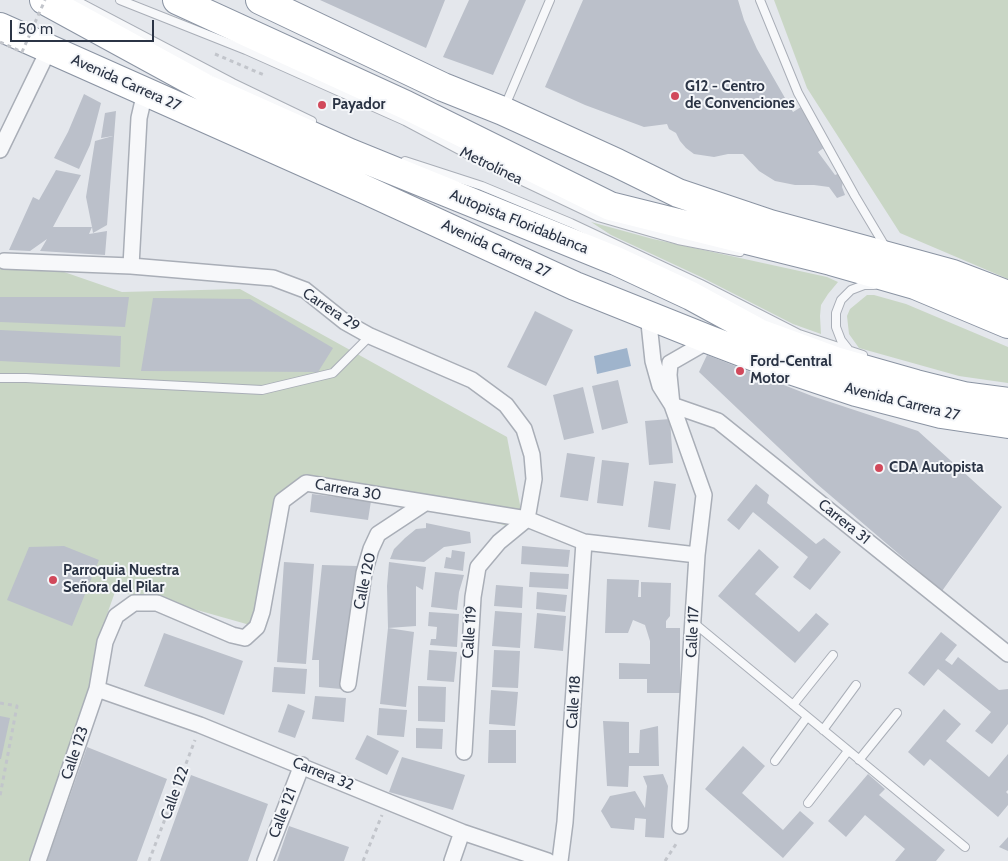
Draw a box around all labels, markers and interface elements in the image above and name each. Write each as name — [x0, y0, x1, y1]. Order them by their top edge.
scale bar — [12, 10, 156, 42]
text: 50 m — [18, 20, 53, 38]
street label: Avenida Carrera 27 — [68, 51, 184, 115]
place label: G12 - Centro de Convenciones — [685, 78, 795, 113]
marker: G12 - Centro de Convenciones — [669, 90, 681, 102]
place label: Payador — [332, 96, 385, 114]
marker: Payador — [316, 99, 328, 111]
street label: Metrolínea — [457, 143, 525, 189]
street label: Autopista Floridablanca — [447, 186, 591, 258]
street label: Avenida Carrera 27 — [439, 216, 553, 282]
street label: Carrera 29 — [299, 284, 363, 336]
place label: Ford-Central Motor — [750, 353, 832, 388]
marker: Ford-Central Motor — [734, 365, 746, 377]
street label: Avenida Carrera 27 — [843, 379, 961, 425]
place label: CDA Autopista — [889, 459, 984, 477]
marker: CDA Autopista — [873, 462, 885, 474]
street label: Carrera 30 — [313, 475, 383, 505]
street label: Carrera 31 — [814, 496, 874, 548]
street label: Calle 120 — [350, 551, 380, 611]
place label: Parroquia Nuestra Señora del Pilar — [63, 562, 179, 597]
marker: Parroquia Nuestra Señora del Pilar — [47, 574, 59, 586]
street label: Calle 119 — [459, 605, 481, 659]
street label: Calle 117 — [683, 606, 703, 658]
street label: Calle 118 — [563, 675, 585, 729]
street label: Calle 123 — [57, 724, 93, 782]
street label: Carrera 32 — [290, 754, 356, 794]
street label: Calle 122 — [157, 764, 193, 822]
street label: Calle 121 — [265, 785, 301, 841]

